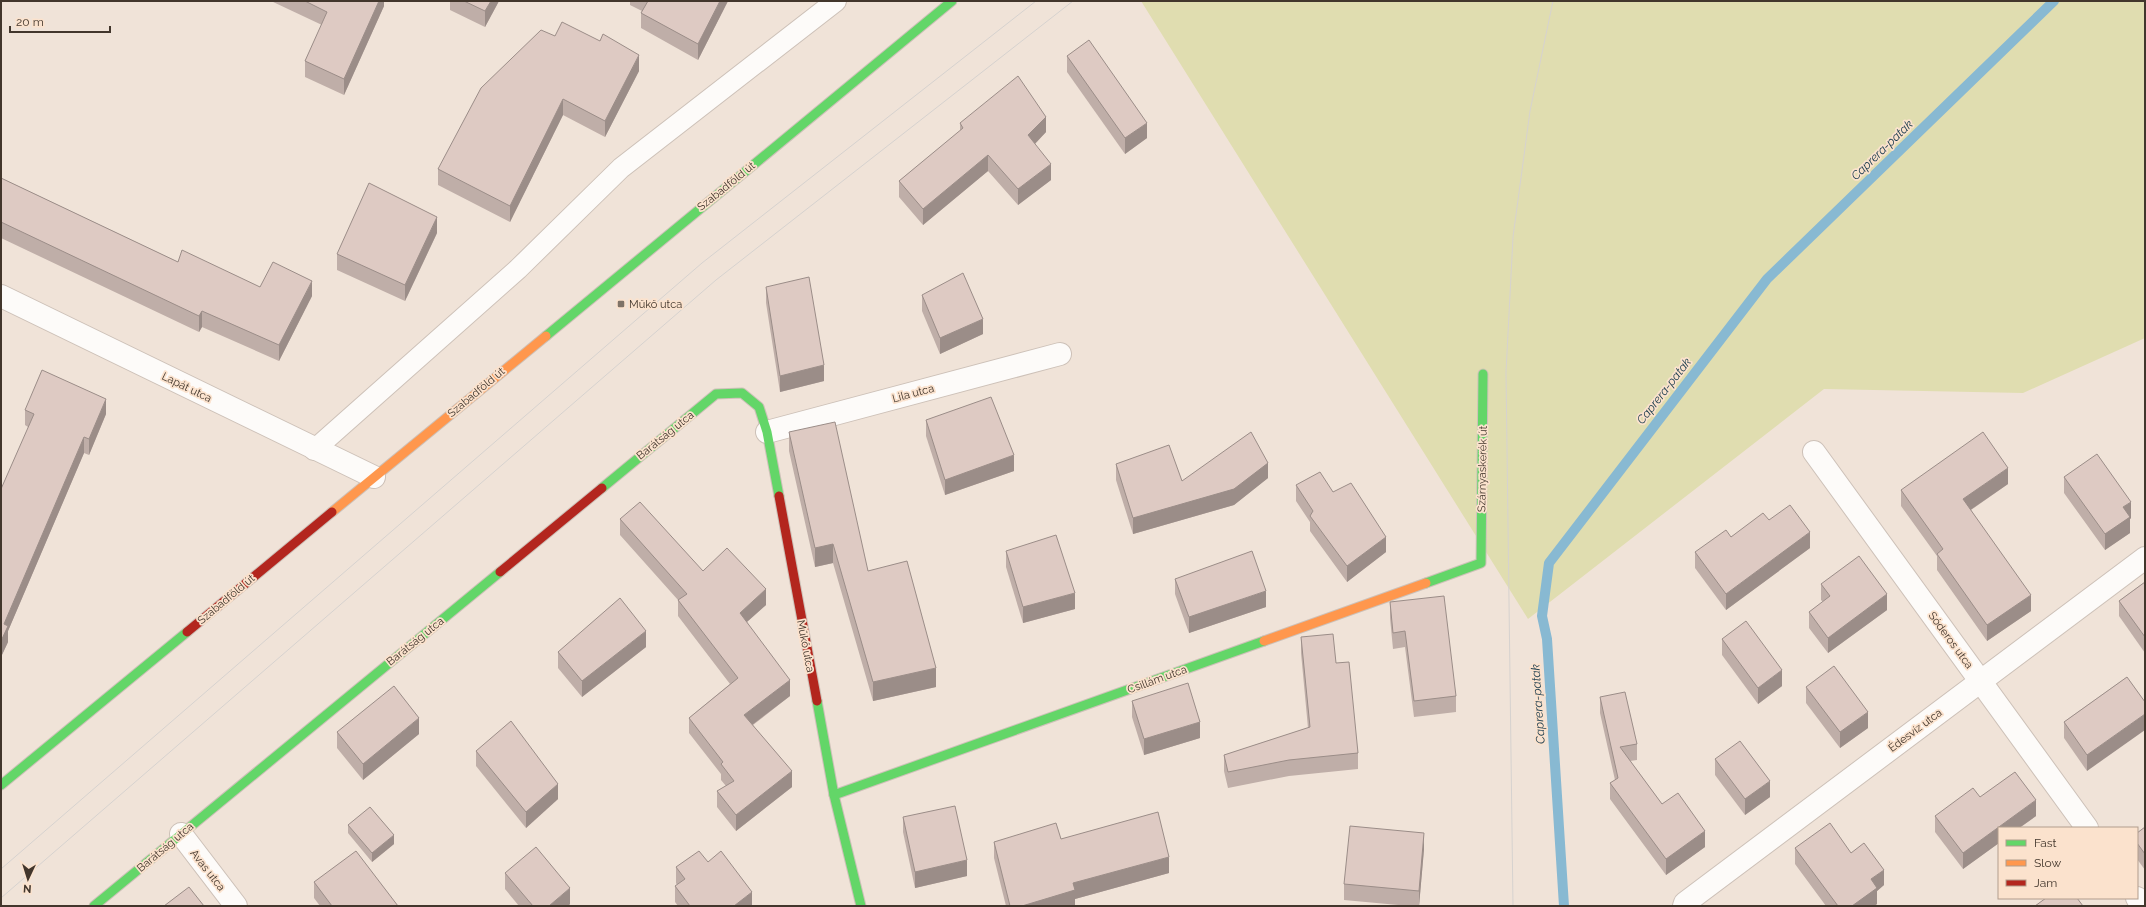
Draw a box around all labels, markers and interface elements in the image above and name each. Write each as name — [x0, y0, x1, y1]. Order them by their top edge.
scale bar — [10, 8, 110, 34]
text: 20 m — [16, 15, 44, 29]
water label: Caprera-patak — [1848, 117, 1916, 183]
street label: Szabadföld út — [695, 159, 758, 214]
place label: Műkő utca — [629, 298, 682, 311]
marker: Műkő utca — [616, 299, 626, 309]
water label: Caprera-patak — [1634, 355, 1695, 427]
street label: Szabadföld út — [445, 365, 508, 420]
street label: Lapát utca — [160, 370, 214, 405]
street label: Lila utca — [891, 382, 935, 405]
street label: Barátság utca — [634, 408, 697, 462]
street label: Szárnyaskerék út — [1475, 425, 1490, 512]
street label: Szabadföld út — [195, 572, 258, 627]
street label: Sóderos utca — [1926, 609, 1976, 671]
street label: Barátság utca — [384, 614, 447, 668]
street label: Műkő utca — [794, 619, 817, 673]
street label: Csillám utca — [1126, 663, 1189, 696]
water label: Caprera-patak — [1528, 663, 1548, 744]
street label: Édesvíz utca — [1885, 705, 1945, 755]
street label: Barátság utca — [134, 820, 196, 875]
legend — [1998, 827, 2138, 899]
text: Fast — [2034, 836, 2057, 850]
street label: Avas utca — [187, 847, 228, 894]
text: Slow — [2034, 856, 2061, 870]
north arrow — [8, 859, 48, 899]
text: Jam — [2034, 876, 2057, 890]
text: N — [23, 882, 32, 895]

